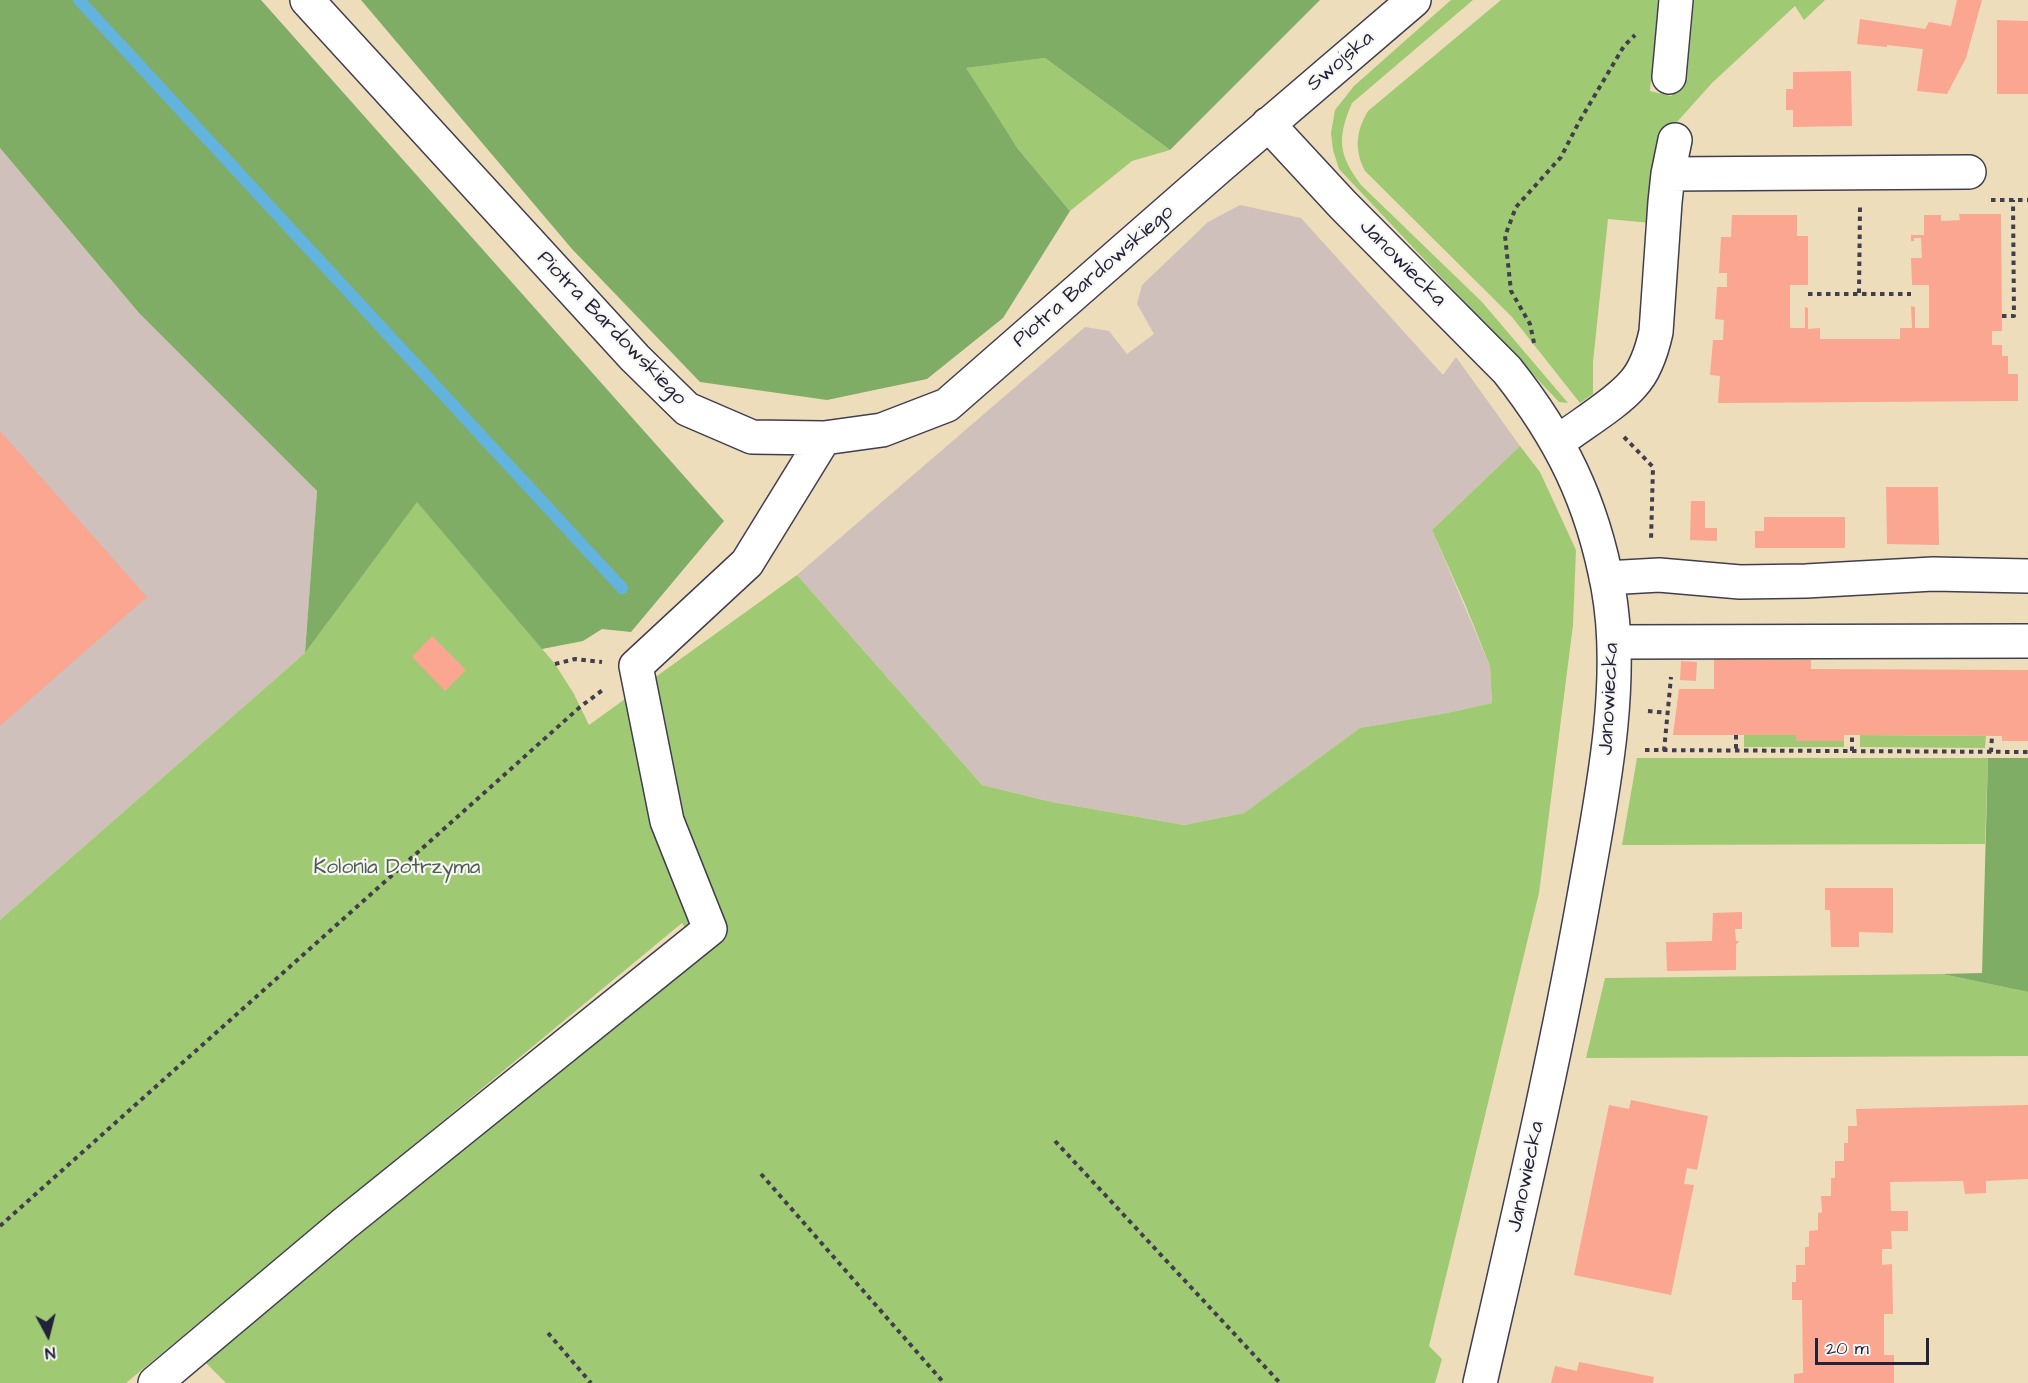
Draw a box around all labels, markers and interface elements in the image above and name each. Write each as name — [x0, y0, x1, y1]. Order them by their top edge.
street label: Swojska — [1302, 27, 1380, 97]
street label: Piotra Bardowskiego — [1008, 200, 1180, 354]
street label: Janowiecka — [1353, 215, 1451, 313]
street label: Piotra Bardowskiego — [531, 247, 691, 411]
street label: Janowiecka — [1594, 642, 1626, 756]
park label: Kolonia Dotrzyma — [314, 856, 480, 882]
street label: Janowiecka — [1503, 1119, 1551, 1235]
north arrow — [18, 1305, 78, 1365]
scale bar — [1818, 1326, 1932, 1364]
text: 20 m — [1826, 1336, 1869, 1361]
text: N — [44, 1341, 57, 1364]

